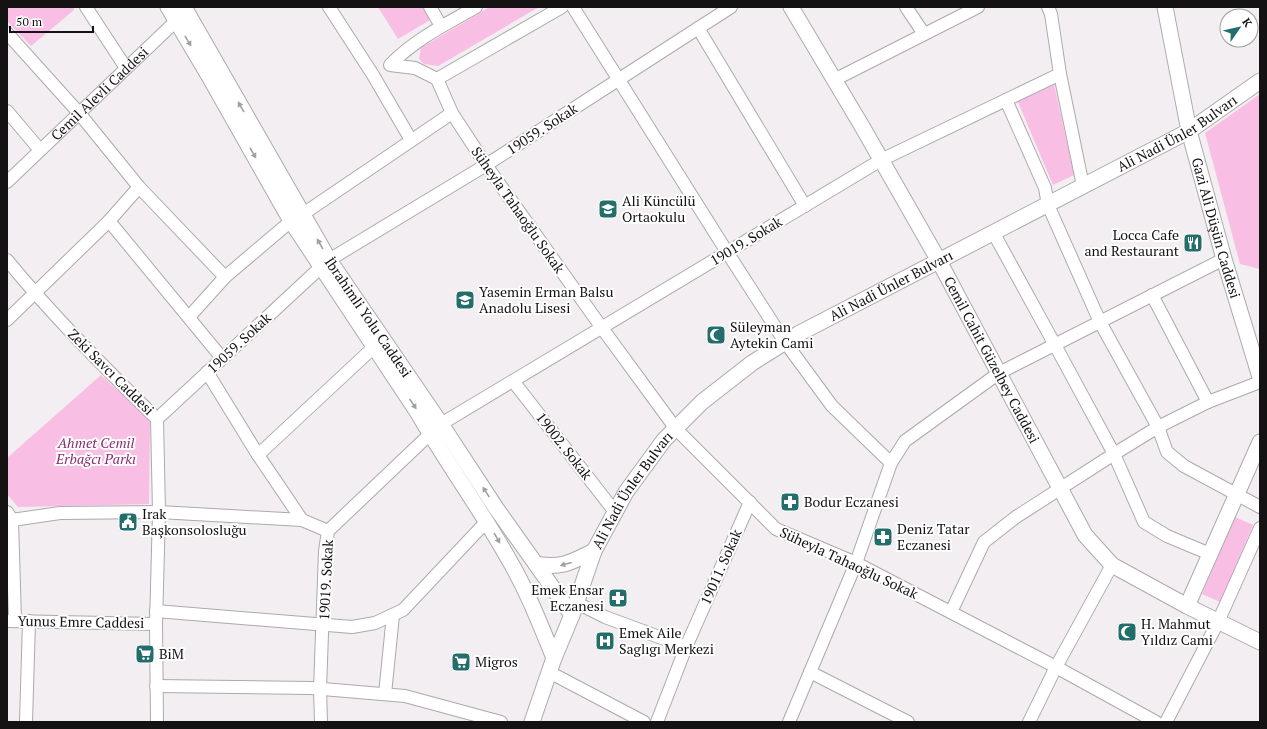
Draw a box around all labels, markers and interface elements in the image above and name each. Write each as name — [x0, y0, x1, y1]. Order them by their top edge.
scale bar — [10, 8, 93, 34]
north arrow — [1219, 8, 1259, 48]
text: 50 m — [16, 14, 43, 29]
text: K — [1239, 15, 1255, 30]
one-way arrow — [184, 35, 191, 47]
street label: Cemil Alevli Caddesi — [46, 42, 152, 144]
street label: Ali Nadi Ünler Bulvarı — [1113, 90, 1241, 176]
street label: 19059. Sokak — [503, 98, 581, 159]
one-way arrow — [238, 101, 245, 113]
street label: Süheyla Tahaoğlu Sokak — [467, 143, 570, 277]
one-way arrow — [250, 147, 257, 159]
street label: Gazi Ali Düşün Caddesi — [1188, 155, 1245, 301]
place label: Ali Küncülü Ortaokulu — [622, 191, 696, 226]
school or university icon: Ali Küncülü Ortaokulu — [597, 198, 619, 220]
street label: 19019. Sokak — [706, 211, 786, 270]
place label: Locca Cafe and Restaurant — [1084, 225, 1180, 260]
restaurant icon: Locca Cafe and Restaurant — [1182, 232, 1204, 254]
one-way arrow — [317, 238, 324, 250]
street label: Ali Nadi Ünler Bulvarı — [826, 245, 956, 325]
street label: İbrahimli Yolu Caddesi — [321, 253, 416, 381]
street label: Cemil Cahit Güzelbey Caddesi — [940, 273, 1044, 446]
place label: Yasemin Erman Balsu Anadolu Lisesi — [479, 282, 613, 317]
school or university icon: Yasemin Erman Balsu Anadolu Lisesi — [454, 289, 476, 311]
street label: 19059. Sokak — [203, 308, 275, 377]
place label: Süleyman Aytekin Cami — [730, 317, 813, 352]
street label: Zeki Savcı Caddesi — [64, 324, 159, 419]
mosque icon: Süleyman Aytekin Cami — [705, 324, 727, 346]
one-way arrow — [409, 399, 417, 410]
street label: 19002. Sokak — [532, 408, 597, 484]
street label: Ali Nadi Ünler Bulvarı — [587, 427, 677, 552]
park label: Ahmet Cemil Erbağcı Parkı — [55, 433, 136, 468]
one-way arrow — [482, 486, 489, 498]
pharmacy icon: Bodur Eczanesi — [779, 491, 801, 513]
place label: Bodur Eczanesi — [804, 492, 899, 511]
place label: Irak Başkonsolosluğu — [142, 504, 247, 539]
public building icon: Irak Başkonsolosluğu — [117, 511, 139, 533]
place label: Deniz Tatar Eczanesi — [897, 519, 970, 554]
street label: Süheyla Tahaoğlu Sokak — [777, 522, 922, 603]
street label: 19011. Sokak — [695, 525, 746, 608]
pharmacy icon: Deniz Tatar Eczanesi — [872, 526, 894, 548]
one-way arrow — [493, 532, 500, 544]
street label: 19019. Sokak — [314, 538, 337, 621]
one-way arrow — [560, 561, 572, 567]
place label: Emek Ensar Eczanesi — [531, 580, 605, 615]
pharmacy icon: Emek Ensar Eczanesi — [607, 587, 629, 609]
street label: Yunus Emre Caddesi — [17, 611, 145, 632]
place label: H. Mahmut Yıldız Cami — [1141, 614, 1213, 649]
mosque icon: H. Mahmut Yıldız Cami — [1116, 621, 1138, 643]
place label: Emek Aile Saglıgı Merkezi — [619, 623, 714, 658]
hospital icon: Emek Aile Saglıgı Merkezi — [594, 630, 616, 652]
supermarket icon: BiM — [134, 643, 156, 665]
place label: BiM — [159, 644, 184, 663]
supermarket icon: Migros — [450, 651, 472, 673]
place label: Migros — [475, 652, 518, 671]

